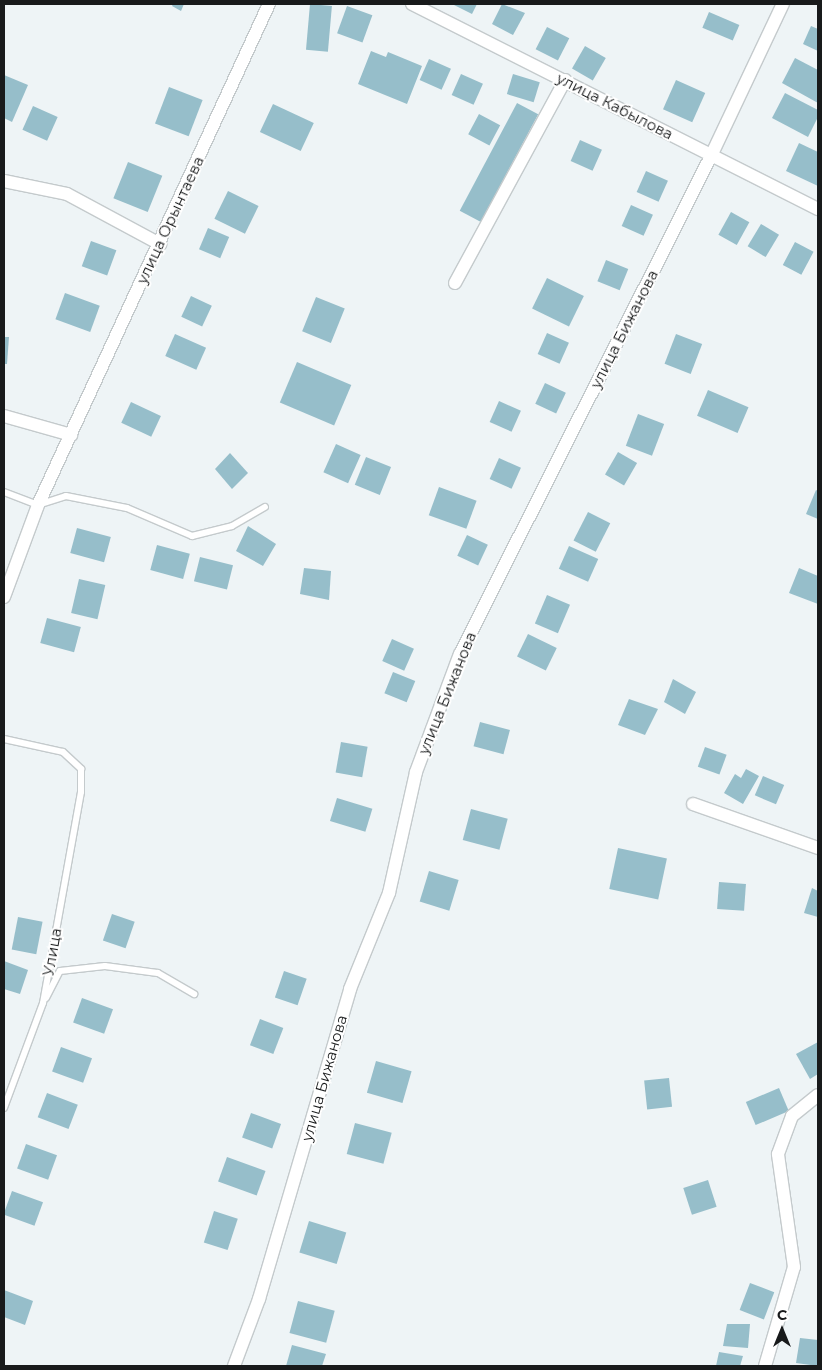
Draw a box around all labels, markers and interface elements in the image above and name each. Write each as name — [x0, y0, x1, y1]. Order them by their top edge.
street label: улица Кабылова — [554, 69, 676, 143]
street label: улица Орынтаева — [133, 153, 207, 287]
street label: улица Бижанова — [586, 267, 662, 391]
street label: улица Бижанова — [414, 629, 480, 757]
street label: Улица — [39, 927, 65, 977]
street label: улица Бижанова — [297, 1013, 351, 1143]
north arrow — [757, 1305, 807, 1355]
text: С — [777, 1306, 787, 1324]

